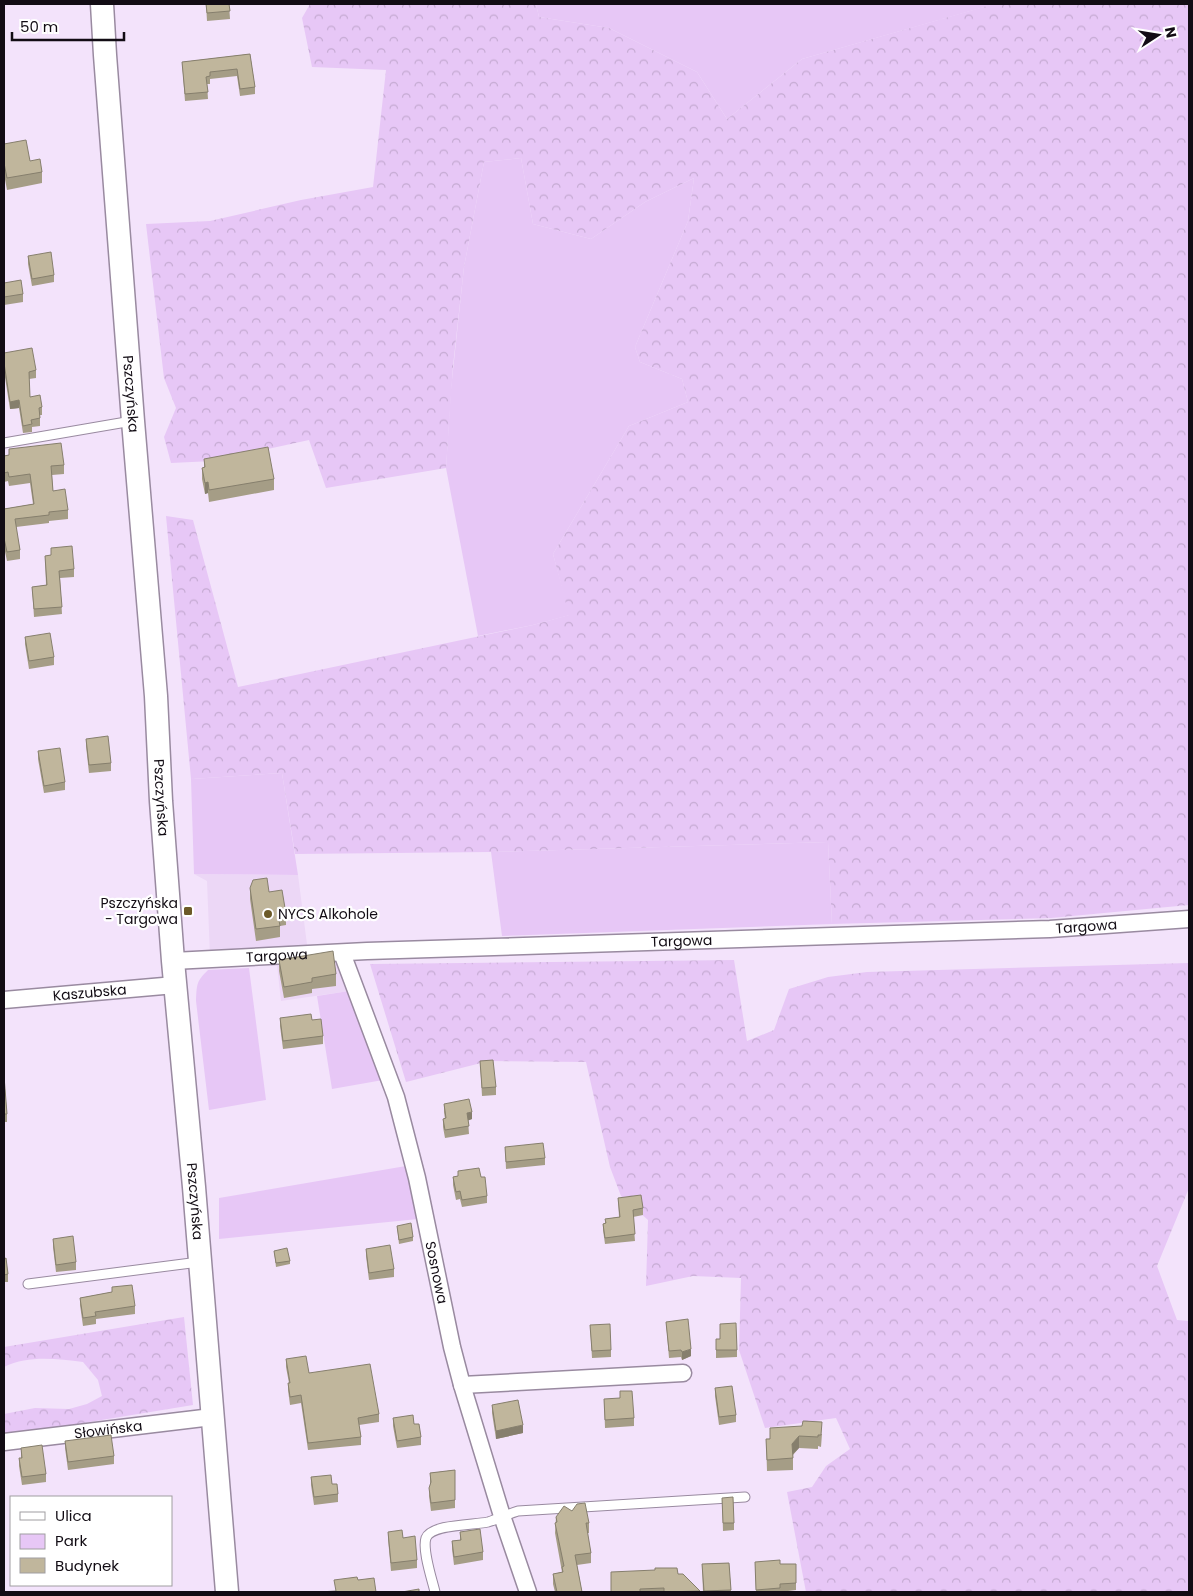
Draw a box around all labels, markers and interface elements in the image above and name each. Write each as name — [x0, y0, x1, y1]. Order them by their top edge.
scale bar — [12, 10, 125, 42]
north arrow — [1133, 10, 1183, 60]
text: 50 m — [20, 16, 58, 37]
text: N — [1160, 25, 1182, 40]
street label: Pszczyńska — [118, 355, 144, 433]
street label: Pszczyńska — [149, 759, 174, 837]
place label: Pszczyńska - Targowa — [101, 893, 178, 929]
place label: NYCS Alkohole — [278, 904, 378, 924]
marker: Pszczyńska - Targowa — [182, 905, 194, 917]
marker: NYCS Alkohole — [262, 908, 274, 920]
street label: Targowa — [1055, 914, 1118, 939]
street label: Targowa — [650, 930, 713, 952]
street label: Targowa — [246, 944, 308, 967]
street label: Kaszubska — [52, 979, 127, 1006]
street label: Pszczyńska — [182, 1162, 208, 1241]
street label: Sosnowa — [420, 1239, 453, 1306]
street label: Słowińska — [73, 1415, 144, 1443]
legend — [10, 1496, 172, 1586]
text: Ulica — [55, 1505, 92, 1526]
text: Park — [55, 1530, 87, 1551]
text: Budynek — [55, 1555, 119, 1576]

